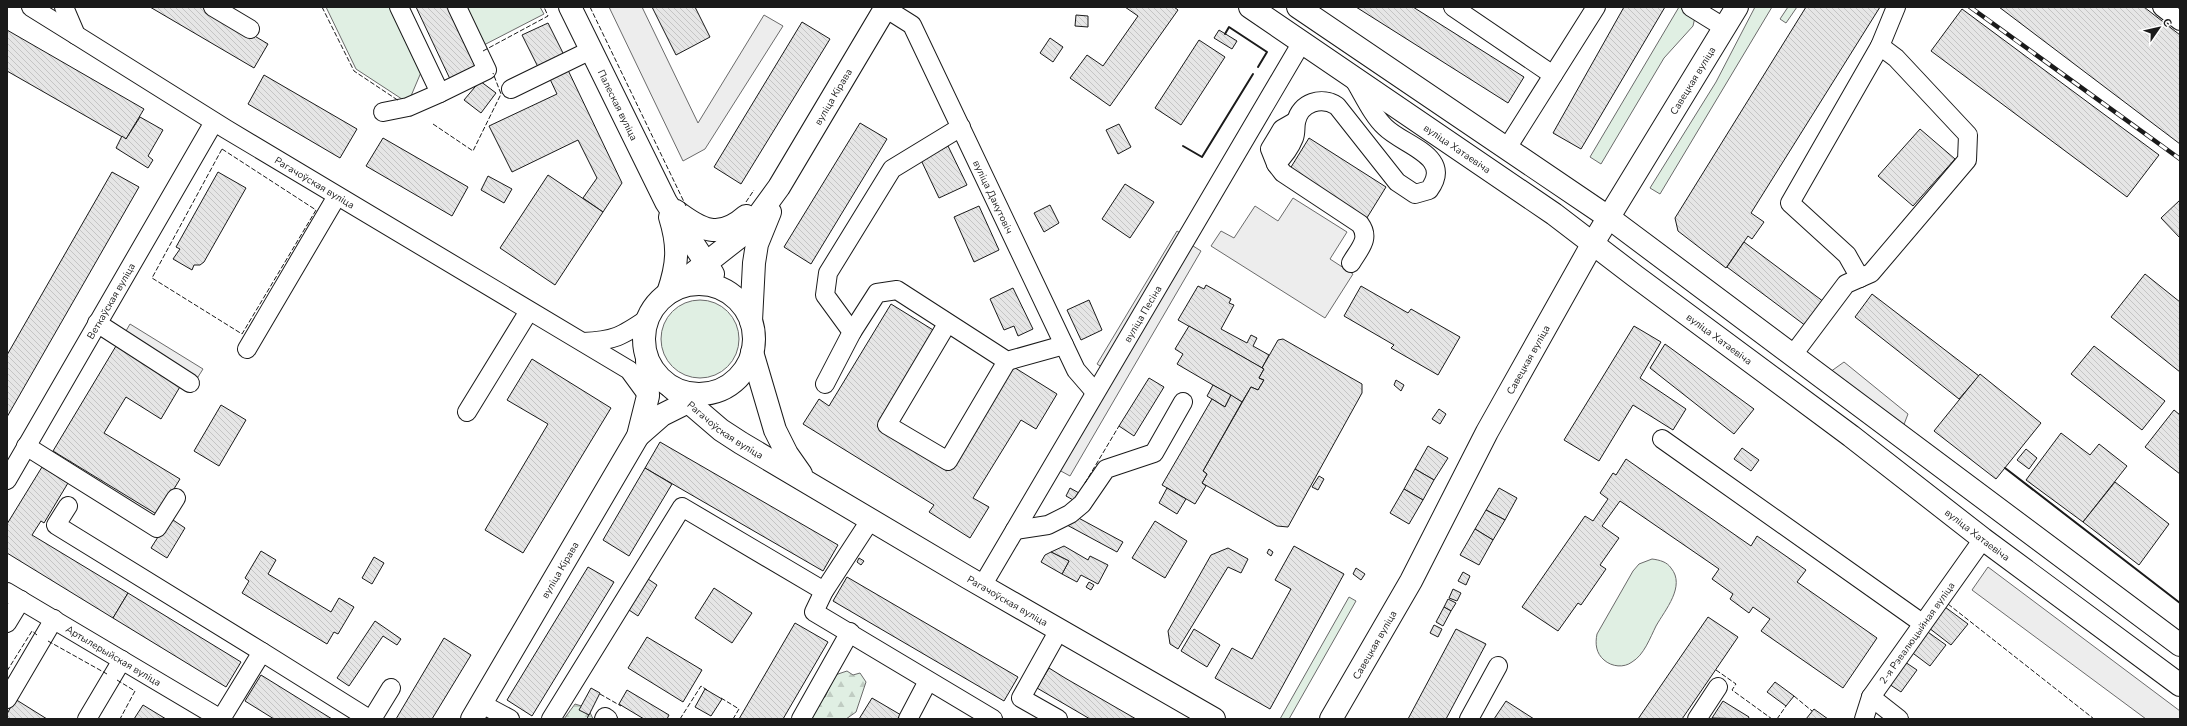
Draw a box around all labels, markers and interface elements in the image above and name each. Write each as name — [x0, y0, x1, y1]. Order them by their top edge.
north arrow — [2139, 8, 2179, 48]
text: С — [2159, 15, 2175, 30]
street label: Савецкая вуліца — [1667, 44, 1719, 118]
street label: вуліца Кірава — [811, 66, 856, 128]
street label: Палеская вуліца — [594, 67, 641, 143]
street label: вуліца Хатаевіча — [1421, 121, 1493, 177]
street label: Рагачоўская вуліца — [272, 154, 357, 212]
street label: вуліца Дакутовіч — [969, 158, 1016, 236]
street label: Веткаўская вуліца — [84, 261, 139, 342]
street label: вуліца Песіна — [1121, 283, 1165, 345]
street label: вуліца Хатаевіча — [1683, 310, 1755, 368]
street label: Савецкая вуліца — [1504, 323, 1554, 397]
street label: Рагачоўская вуліца — [684, 398, 766, 463]
street label: вуліца Хатаевіча — [1942, 506, 2012, 565]
street label: вуліца Кірава — [538, 539, 583, 601]
street label: Рагачоўская вуліца — [964, 572, 1050, 630]
street label: 2-я Рэвалюцыйная вуліца — [1876, 579, 1958, 687]
street label: Савецкая вуліца — [1349, 608, 1400, 682]
street label: Артылерыйская вуліца — [63, 622, 163, 690]

